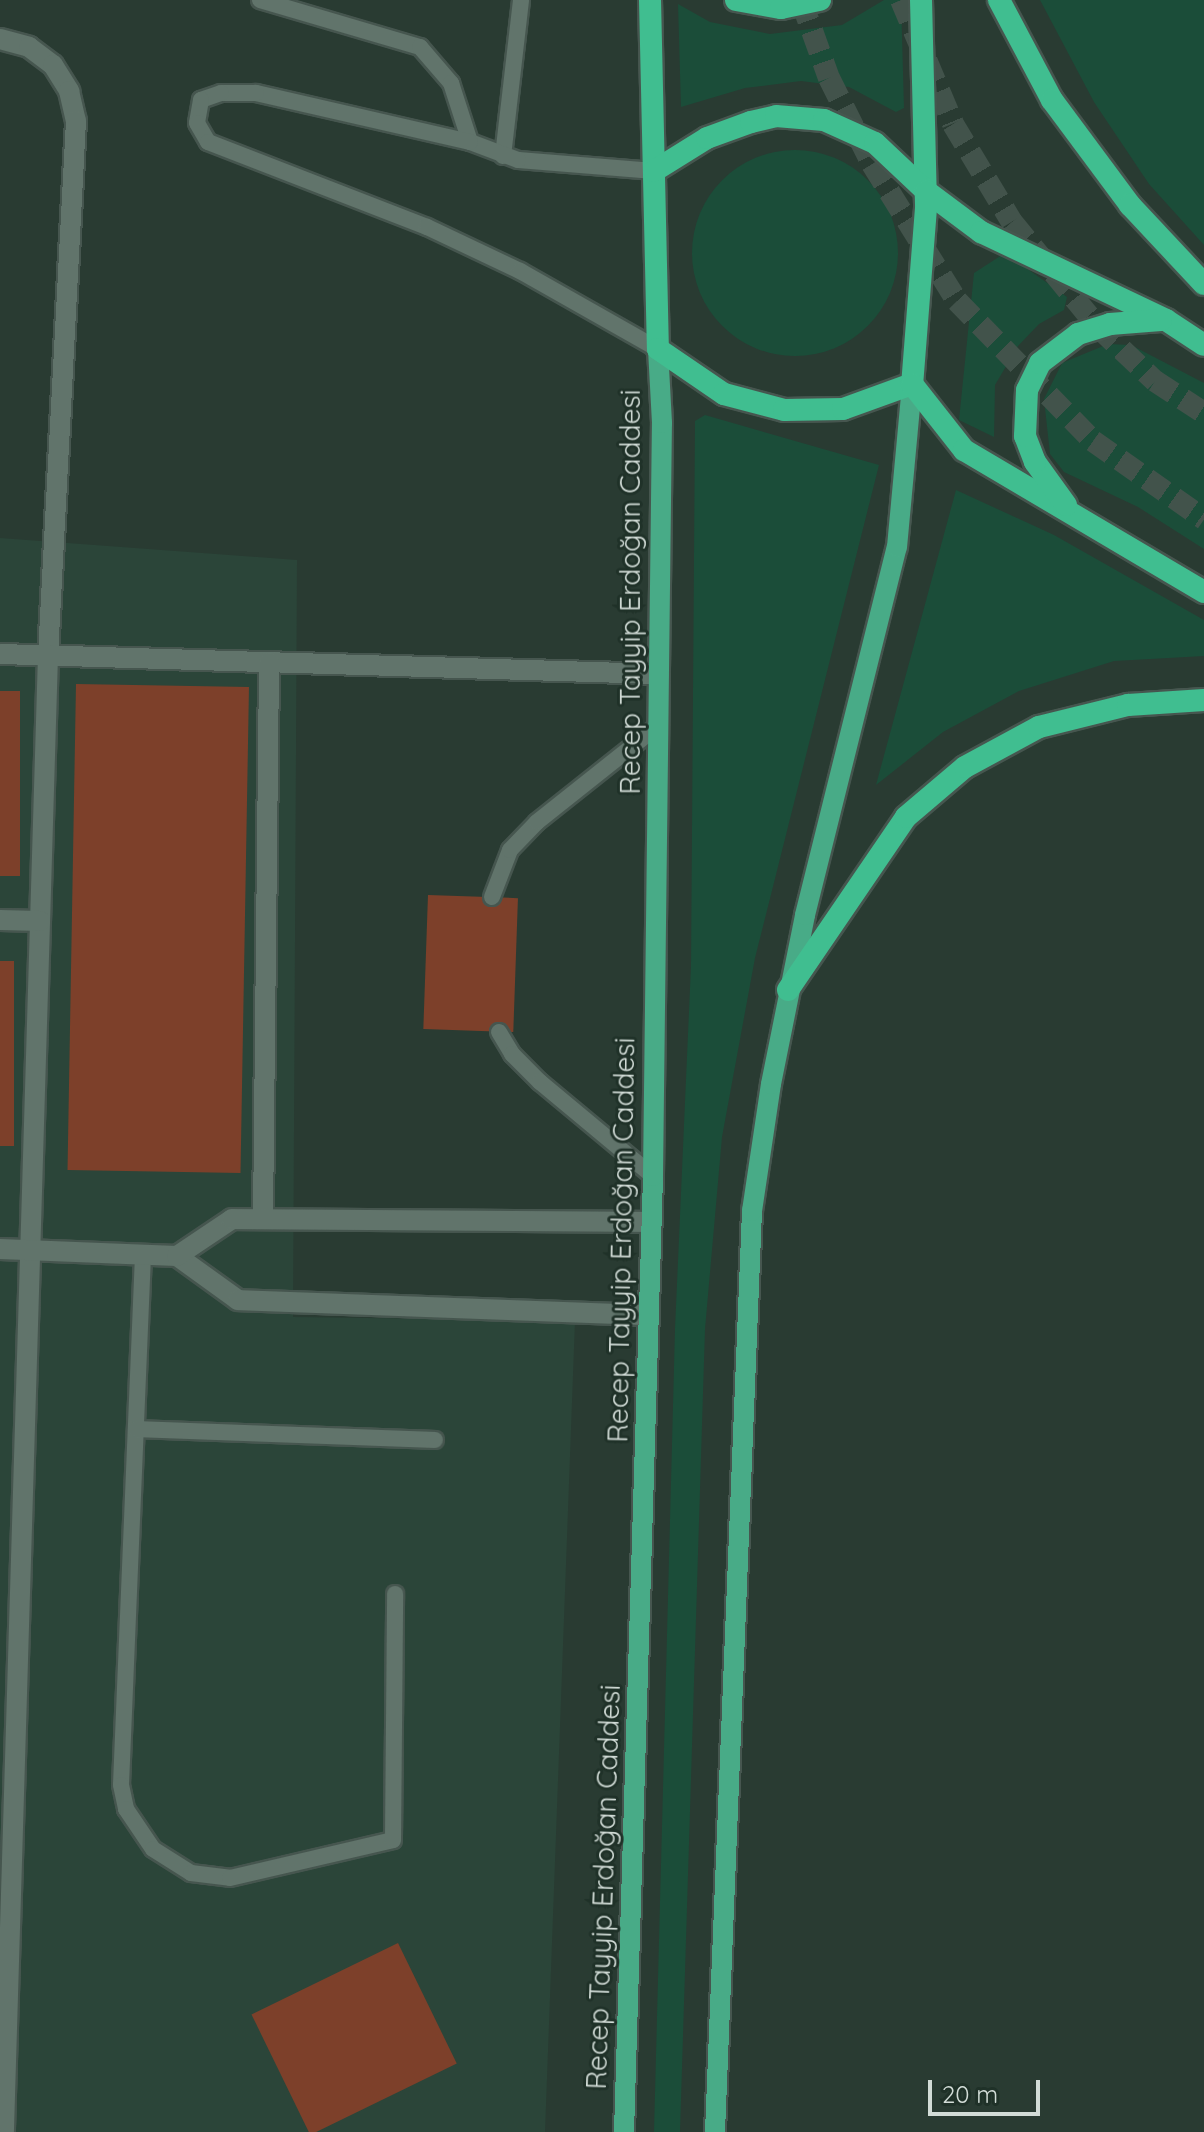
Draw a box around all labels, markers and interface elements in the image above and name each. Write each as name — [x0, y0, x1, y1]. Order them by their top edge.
street label: Recep Tayyip Erdoğan Caddesi — [613, 389, 647, 795]
street label: Recep Tayyip Erdoğan Caddesi — [601, 1037, 641, 1443]
street label: Recep Tayyip Erdoğan Caddesi — [579, 1684, 627, 2090]
scale bar — [932, 2064, 1044, 2114]
text: 20 m — [942, 2079, 998, 2109]

